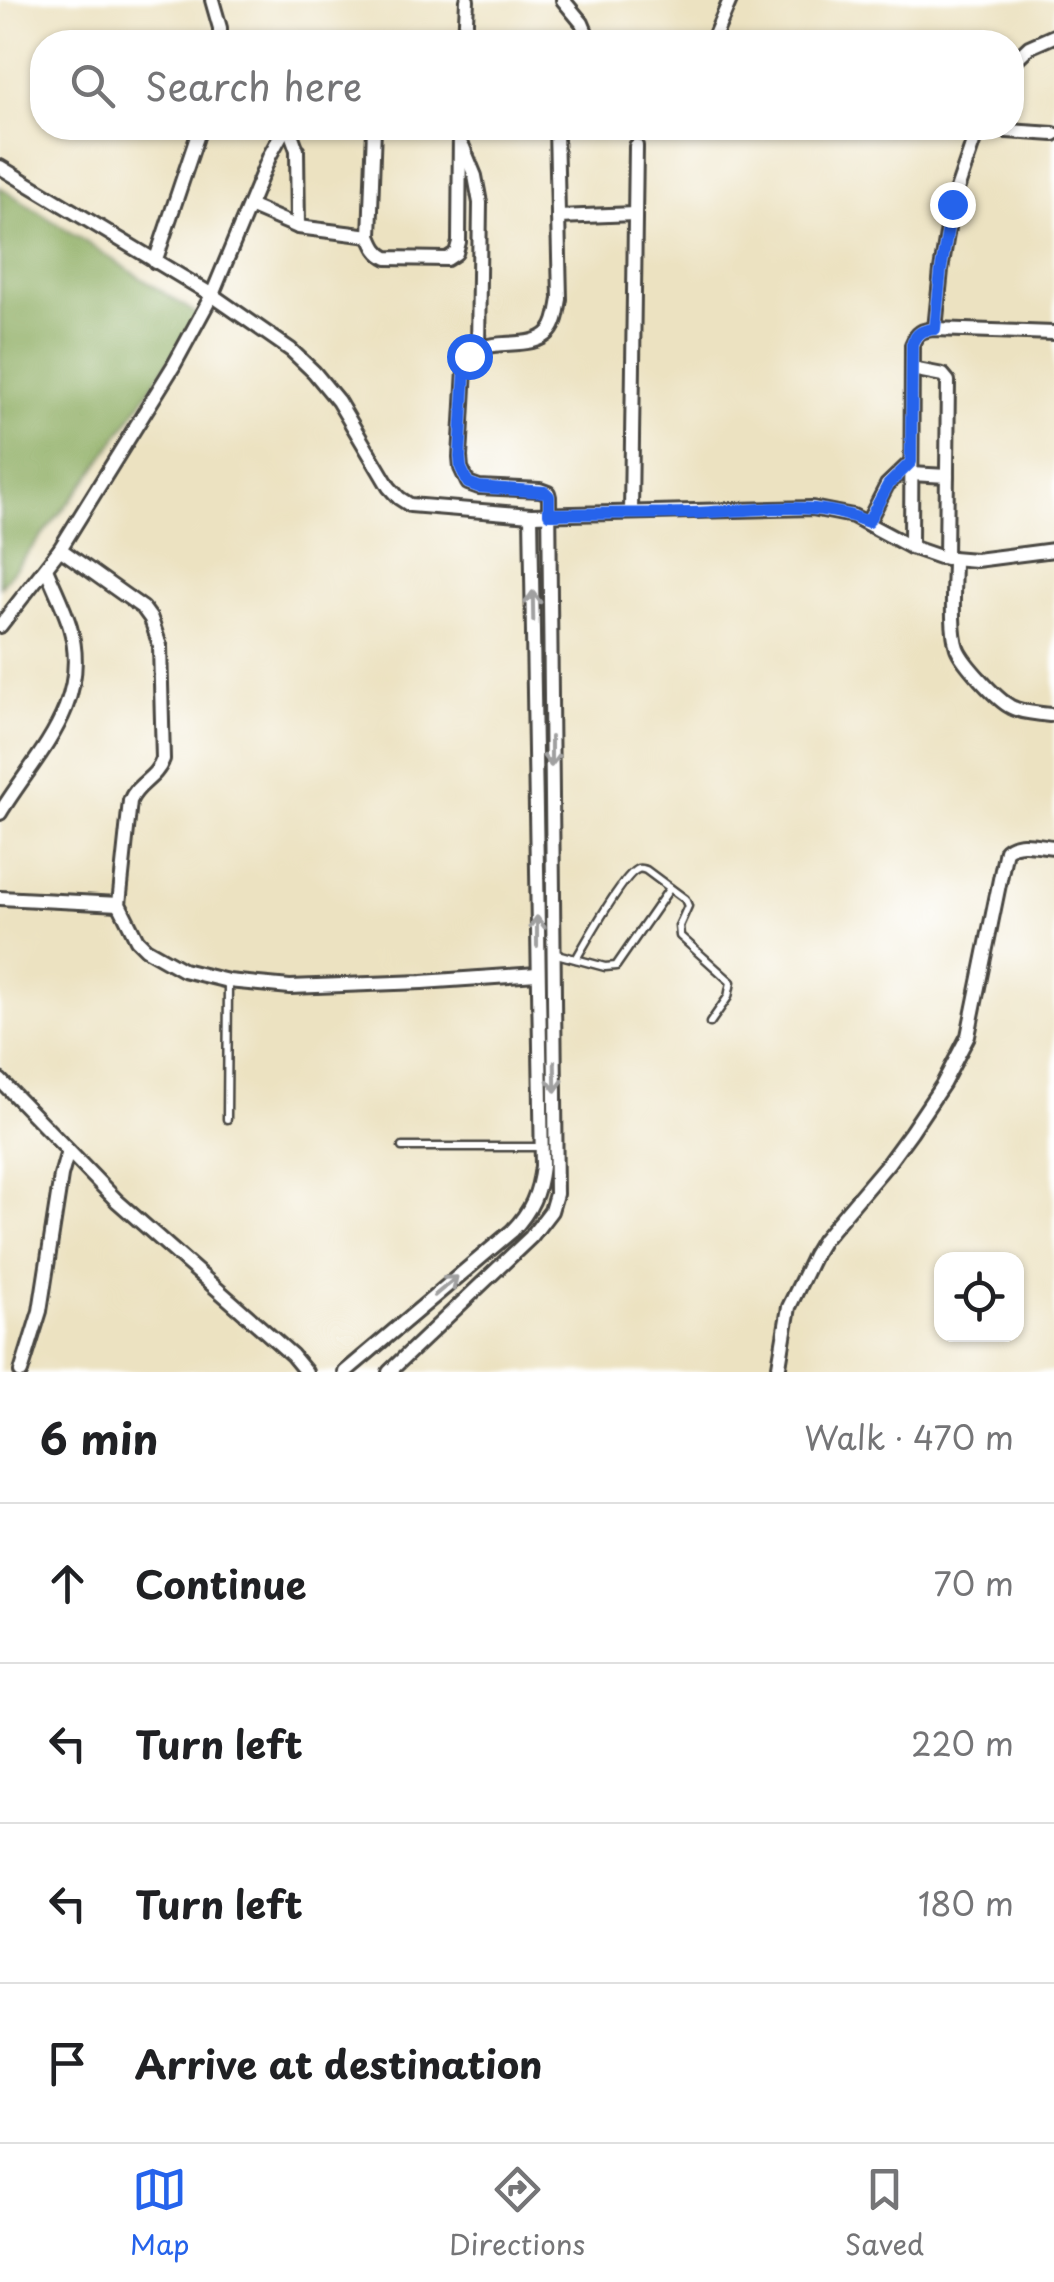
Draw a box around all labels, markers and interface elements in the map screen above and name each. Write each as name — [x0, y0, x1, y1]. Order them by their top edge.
search box — [30, 30, 1024, 140]
text: Search here — [145, 57, 362, 114]
icon: search — [65, 58, 120, 113]
route end — [930, 182, 976, 228]
route start — [447, 334, 493, 380]
one-way arrow — [523, 591, 542, 623]
one-way arrow — [542, 736, 560, 768]
one-way arrow — [528, 916, 546, 948]
one-way arrow — [545, 1061, 564, 1093]
map controls — [934, 1252, 1024, 1342]
button: locate — [934, 1252, 1024, 1342]
one-way arrow — [432, 1275, 458, 1297]
text: 6 min — [40, 1406, 159, 1469]
text: Walk · 470 m — [804, 1413, 1014, 1461]
text: Continue — [135, 1555, 306, 1612]
icon: ahead — [40, 1556, 95, 1611]
text: 70 m — [934, 1559, 1014, 1607]
text: Turn left — [135, 1715, 303, 1772]
icon: left — [40, 1716, 95, 1771]
text: 220 m — [911, 1719, 1014, 1767]
text: Turn left — [135, 1875, 303, 1932]
icon: left — [40, 1876, 95, 1931]
text: 180 m — [918, 1879, 1014, 1927]
text: Arrive at destination — [135, 2035, 543, 2092]
icon: arrive — [40, 2036, 95, 2091]
tab: Map — [130, 2162, 190, 2265]
tab: Directions — [449, 2162, 585, 2265]
tab: Saved — [845, 2162, 924, 2265]

